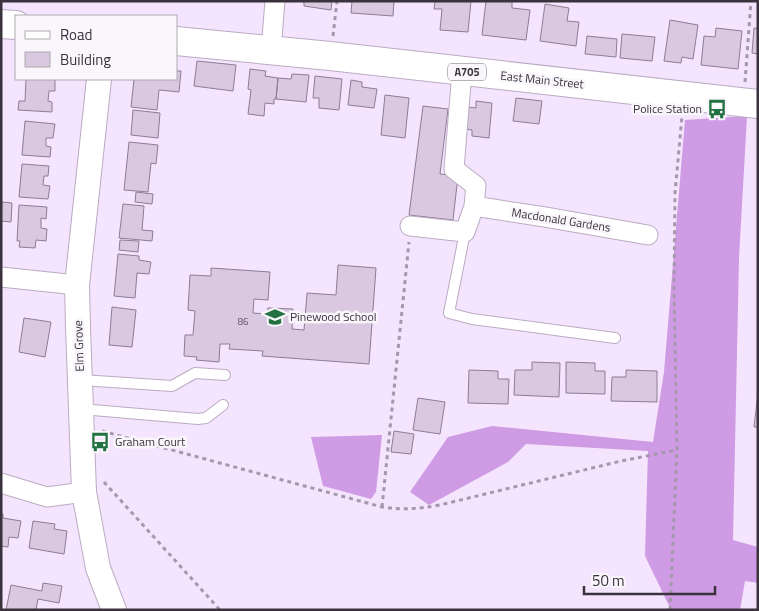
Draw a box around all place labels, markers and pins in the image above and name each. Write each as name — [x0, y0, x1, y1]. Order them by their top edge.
bus stop icon: Police Station — [706, 98, 728, 120]
place label: Police Station — [633, 99, 702, 118]
school or university icon: Pinewood School — [264, 306, 286, 328]
place label: Pinewood School — [290, 307, 377, 326]
bus stop icon: Graham Court — [89, 431, 111, 453]
place label: Graham Court — [115, 432, 186, 451]

